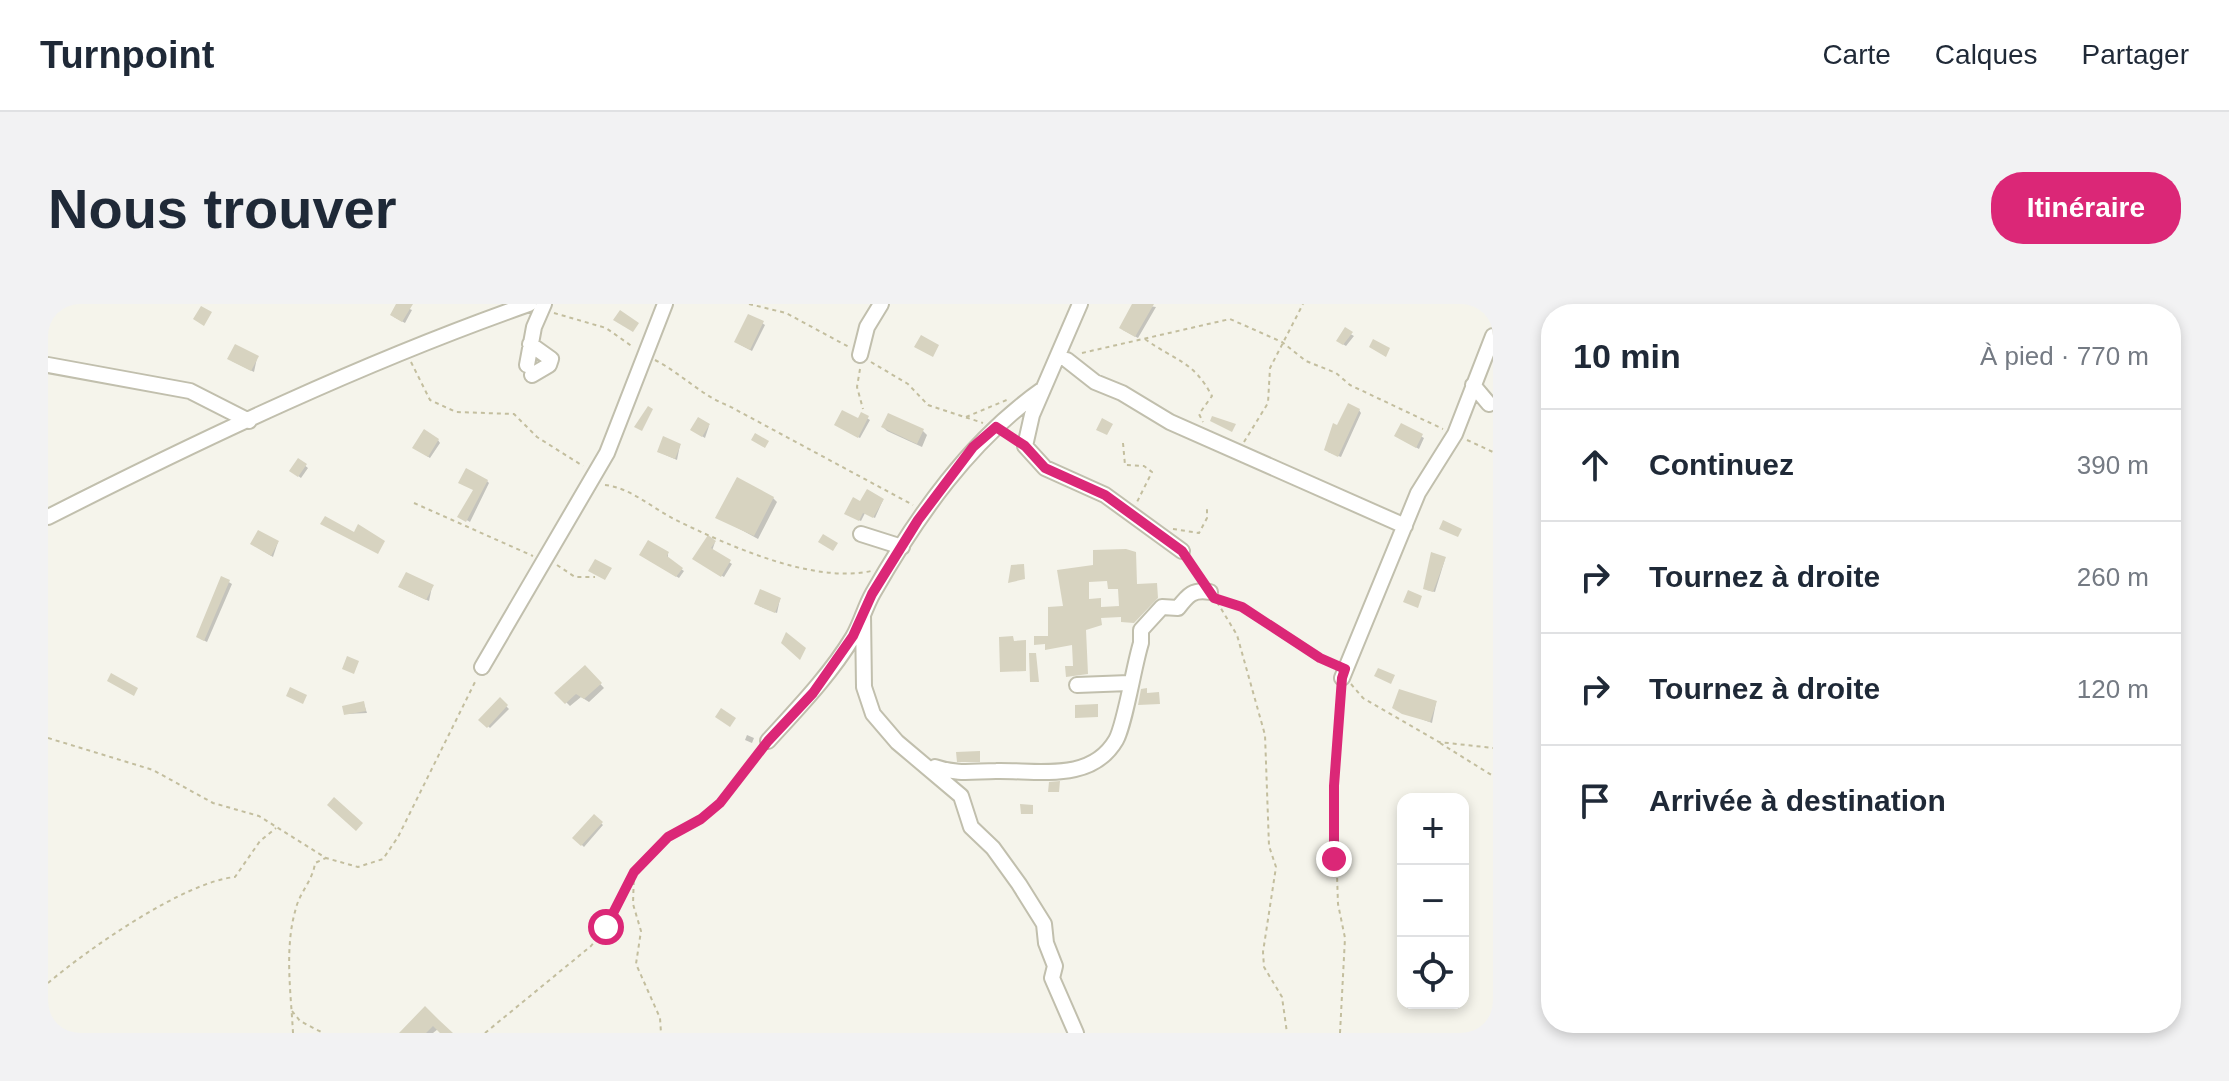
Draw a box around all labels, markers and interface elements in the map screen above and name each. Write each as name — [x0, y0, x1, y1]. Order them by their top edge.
text: Turnpoint — [40, 34, 214, 76]
text: Carte — [1822, 39, 1891, 70]
text: Calques — [1935, 39, 2038, 70]
text: Partager — [2082, 39, 2189, 70]
button: Itinéraire — [1991, 172, 2181, 244]
text: Nous trouver — [48, 177, 397, 240]
text: 10 min — [1573, 337, 1681, 375]
text: À pied · 770 m — [1980, 341, 2149, 371]
icon: ahead — [1573, 443, 1617, 487]
text: Continuez — [1649, 448, 1794, 481]
text: 390 m — [2077, 450, 2149, 480]
icon: right — [1573, 555, 1617, 599]
text: Tournez à droite — [1649, 560, 1880, 593]
text: 260 m — [2077, 562, 2149, 592]
icon: right — [1573, 667, 1617, 711]
text: Tournez à droite — [1649, 672, 1880, 705]
text: 120 m — [2077, 674, 2149, 704]
icon: arrive — [1573, 779, 1617, 823]
text: Arrivée à destination — [1649, 784, 1946, 817]
map controls — [1397, 793, 1469, 1009]
button: + — [1397, 793, 1469, 865]
route end — [1316, 841, 1352, 877]
button: − — [1397, 865, 1469, 937]
route start — [588, 909, 624, 945]
button: locate — [1397, 937, 1469, 1009]

